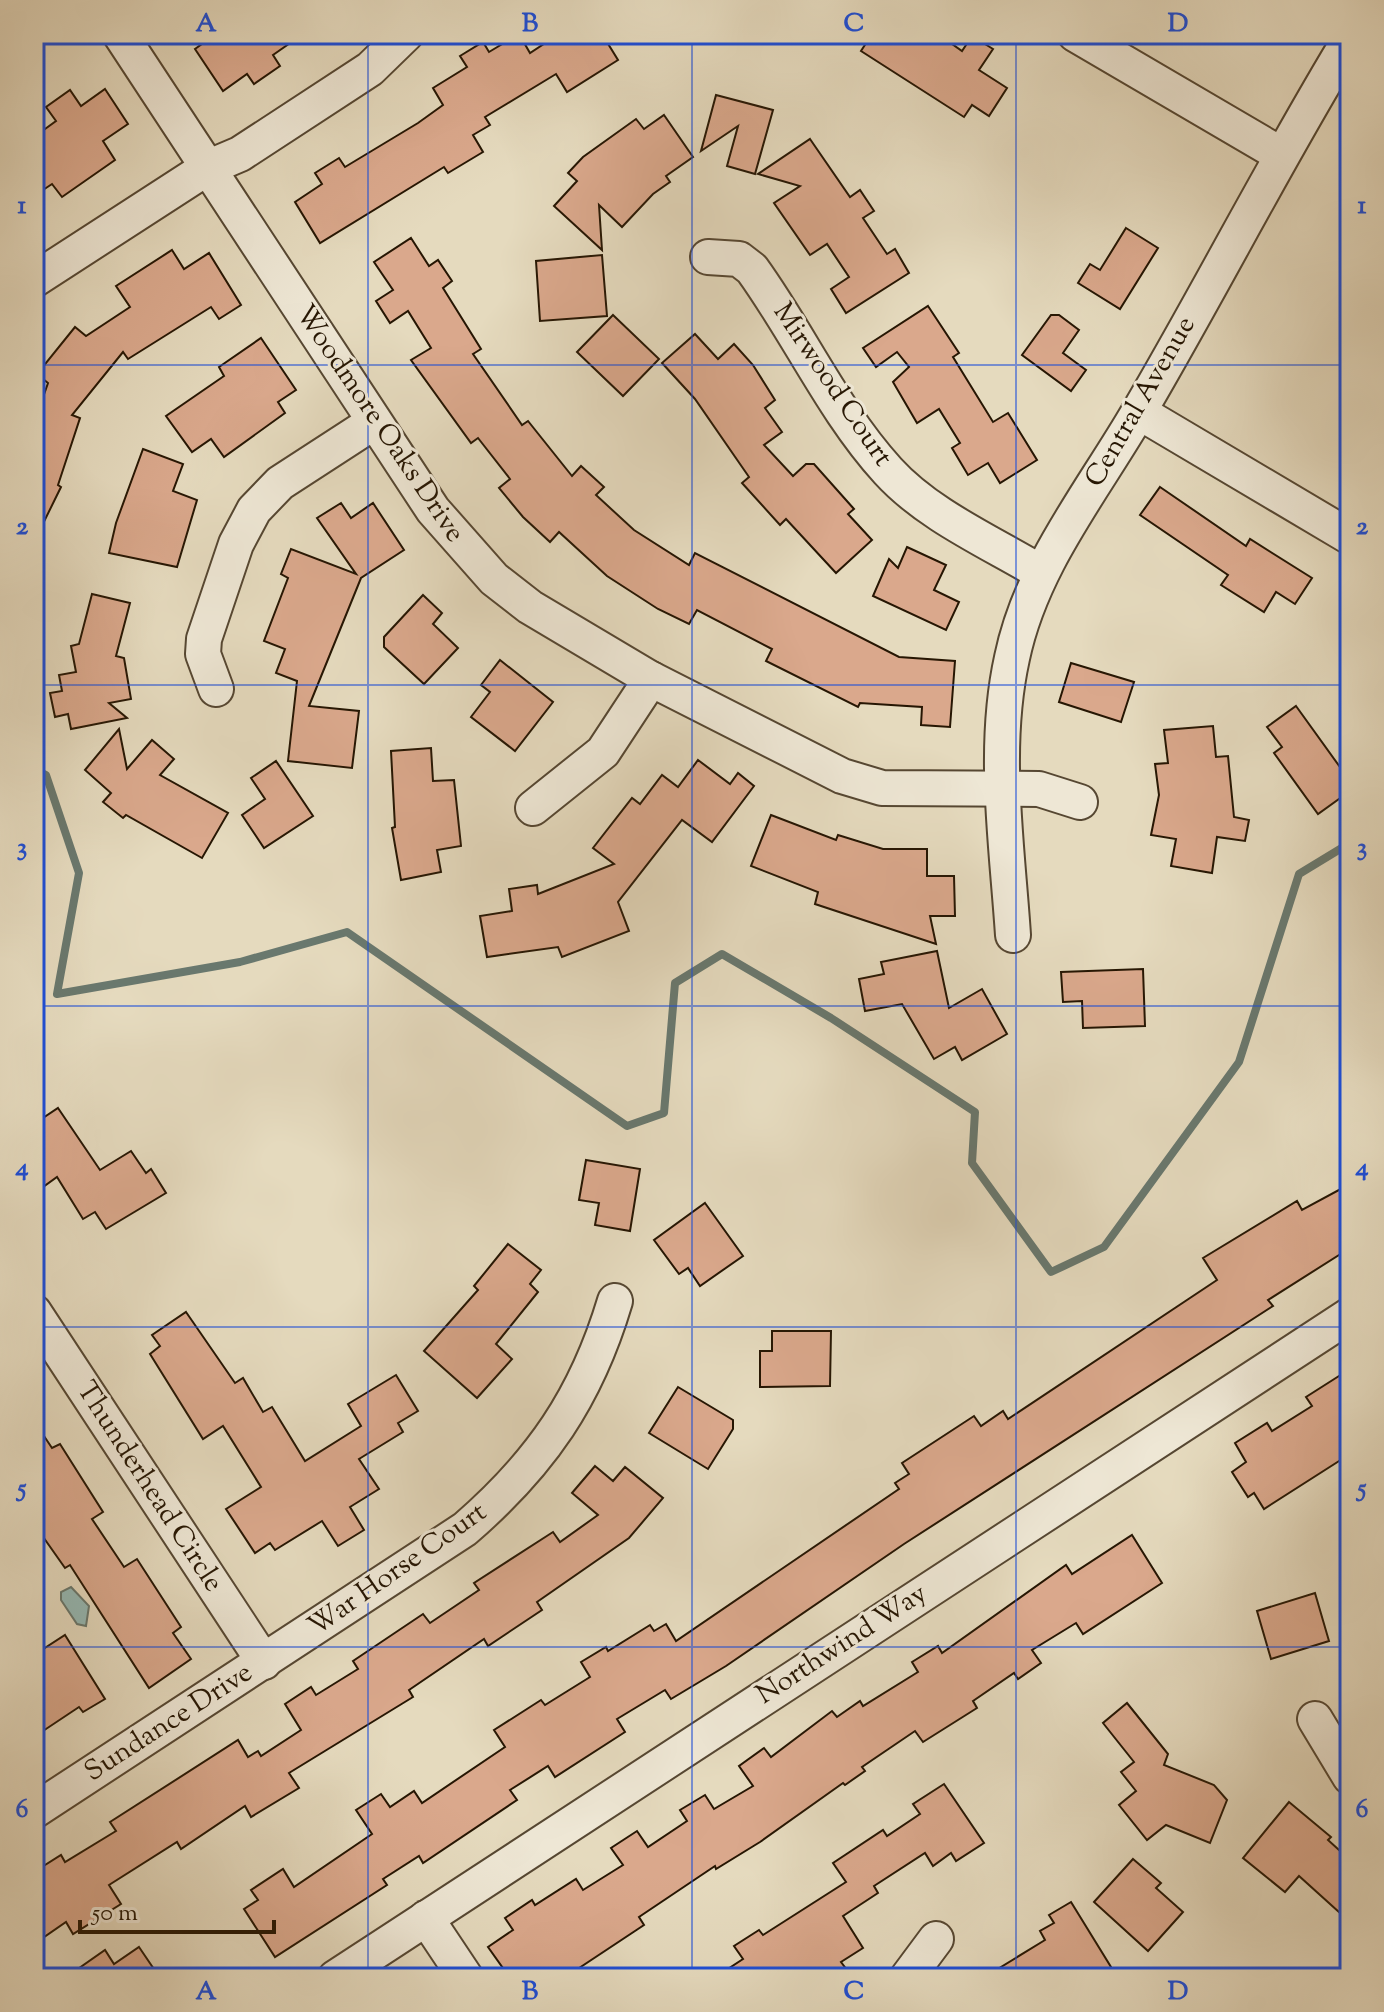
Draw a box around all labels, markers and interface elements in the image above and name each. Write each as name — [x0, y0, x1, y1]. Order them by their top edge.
text: A — [195, 6, 217, 43]
text: B — [522, 6, 539, 43]
text: C — [844, 6, 864, 43]
text: D — [1168, 6, 1188, 43]
text: 1 — [18, 188, 27, 225]
text: 1 — [1358, 188, 1367, 225]
street label: Mirwood Court — [762, 295, 902, 475]
street label: Woodmore Oaks Drive — [284, 297, 474, 551]
street label: Central Avenue — [1076, 309, 1206, 495]
text: 2 — [16, 509, 29, 546]
text: 2 — [1356, 509, 1369, 546]
text: 3 — [17, 830, 27, 867]
text: 3 — [1357, 830, 1367, 867]
text: 4 — [14, 1150, 29, 1187]
text: 4 — [1354, 1150, 1369, 1187]
street label: Thunderhead Circle — [66, 1374, 232, 1600]
text: 5 — [16, 1471, 27, 1508]
text: 5 — [1356, 1471, 1367, 1508]
street label: War Horse Court — [301, 1493, 496, 1647]
street label: Northwind Way — [749, 1575, 935, 1715]
street label: Sundance Drive — [77, 1654, 261, 1792]
text: 6 — [16, 1792, 29, 1829]
text: 6 — [1356, 1792, 1369, 1829]
scale bar — [80, 1884, 274, 1934]
text: 50 m — [90, 1897, 138, 1931]
text: A — [195, 1974, 217, 2011]
text: B — [522, 1974, 539, 2011]
text: C — [844, 1974, 864, 2011]
text: D — [1168, 1974, 1188, 2011]

